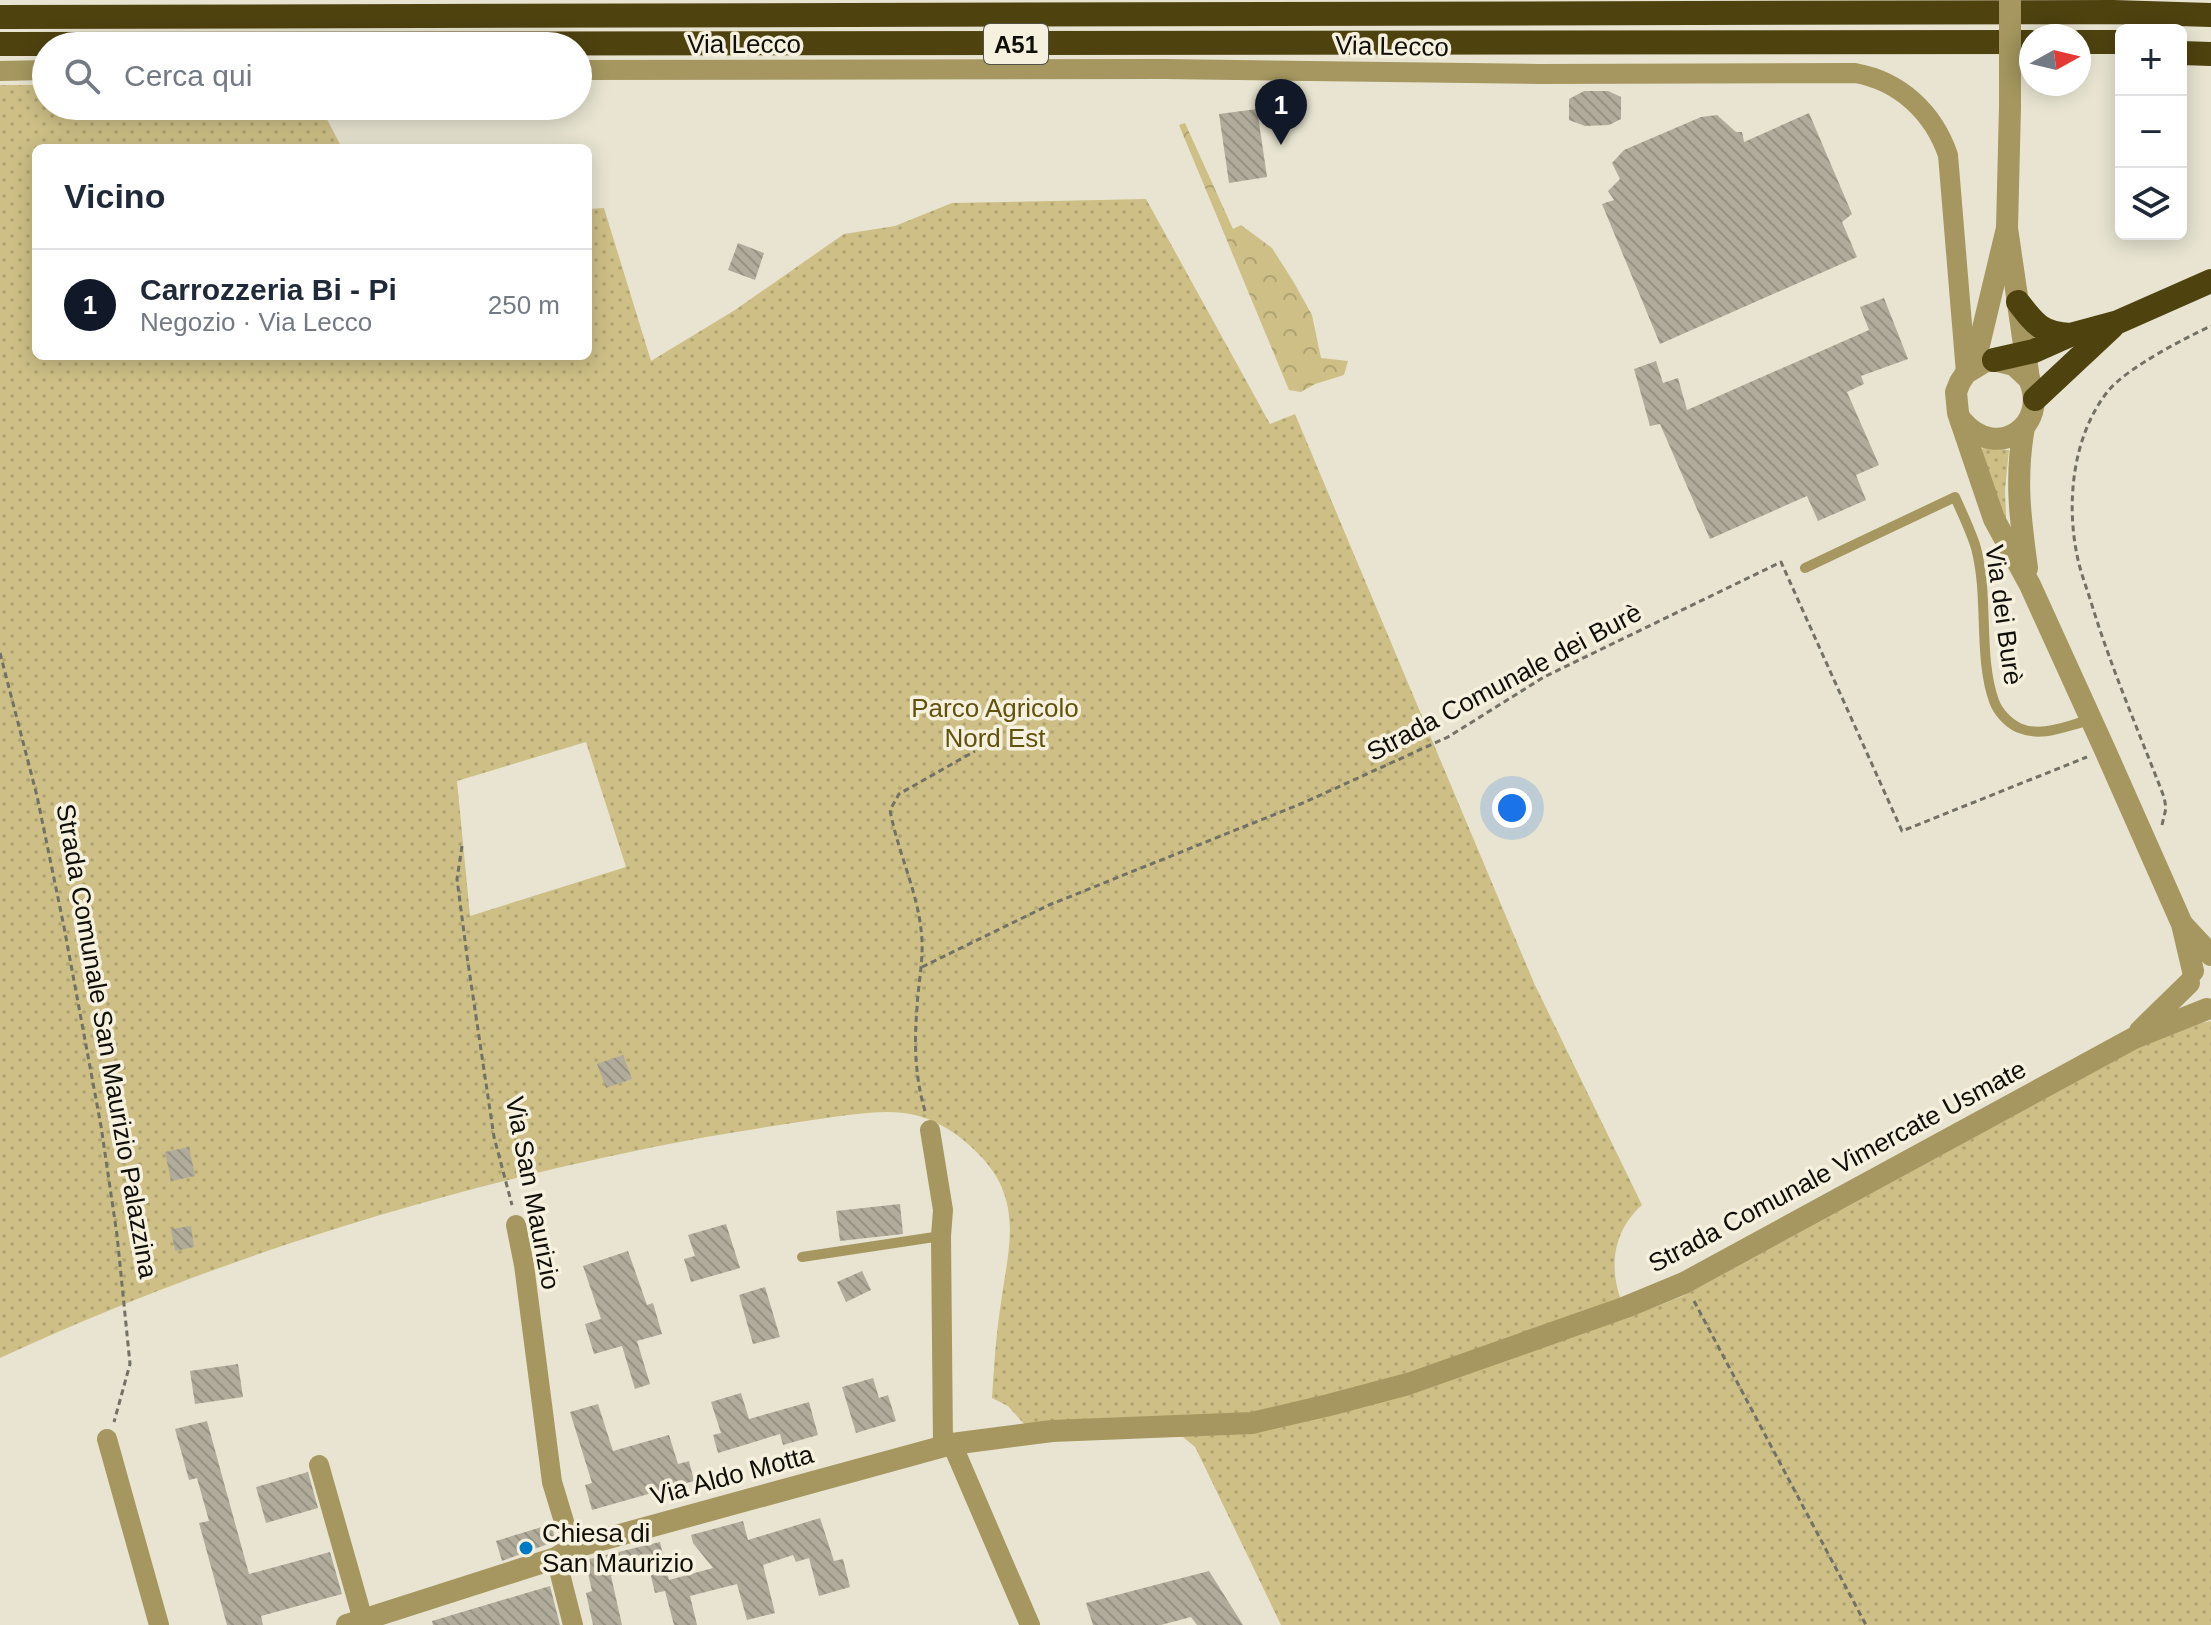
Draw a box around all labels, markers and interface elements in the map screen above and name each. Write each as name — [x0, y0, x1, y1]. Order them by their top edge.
road number: A51 — [984, 24, 1048, 64]
north arrow — [2019, 24, 2091, 96]
map controls — [2115, 24, 2187, 240]
button: + — [2115, 24, 2187, 96]
street label: Via Lecco — [687, 29, 801, 59]
street label: Via Lecco — [1335, 30, 1449, 62]
search box — [32, 32, 592, 120]
icon: search — [60, 54, 104, 98]
text: Cerca qui — [124, 59, 252, 92]
pin: 1 — [1255, 79, 1307, 145]
button: − — [2115, 96, 2187, 168]
button: layers — [2115, 168, 2187, 240]
text: Vicino — [64, 177, 165, 215]
text: Carrozzeria Bi - Pi — [140, 273, 397, 306]
text: 1 — [83, 290, 97, 320]
text: 250 m — [488, 290, 560, 320]
text: Negozio · Via Lecco — [140, 307, 372, 337]
street label: Via dei Burè — [1979, 543, 2029, 687]
street label: Strada Comunale dei Burè — [1362, 597, 1646, 767]
park label: Parco Agricolo Nord Est — [911, 693, 1079, 753]
your location — [1492, 788, 1532, 828]
street label: Strada Comunale San Maurizio Palazzina — [50, 801, 164, 1281]
street label: Strada Comunale Vimercate Usmate — [1643, 1053, 2031, 1279]
street label: Via San Maurizio — [500, 1094, 566, 1292]
street label: Via Aldo Motta — [647, 1439, 817, 1511]
place label: Chiesa di San Maurizio — [542, 1518, 694, 1578]
marker: Chiesa di San Maurizio — [517, 1539, 535, 1557]

